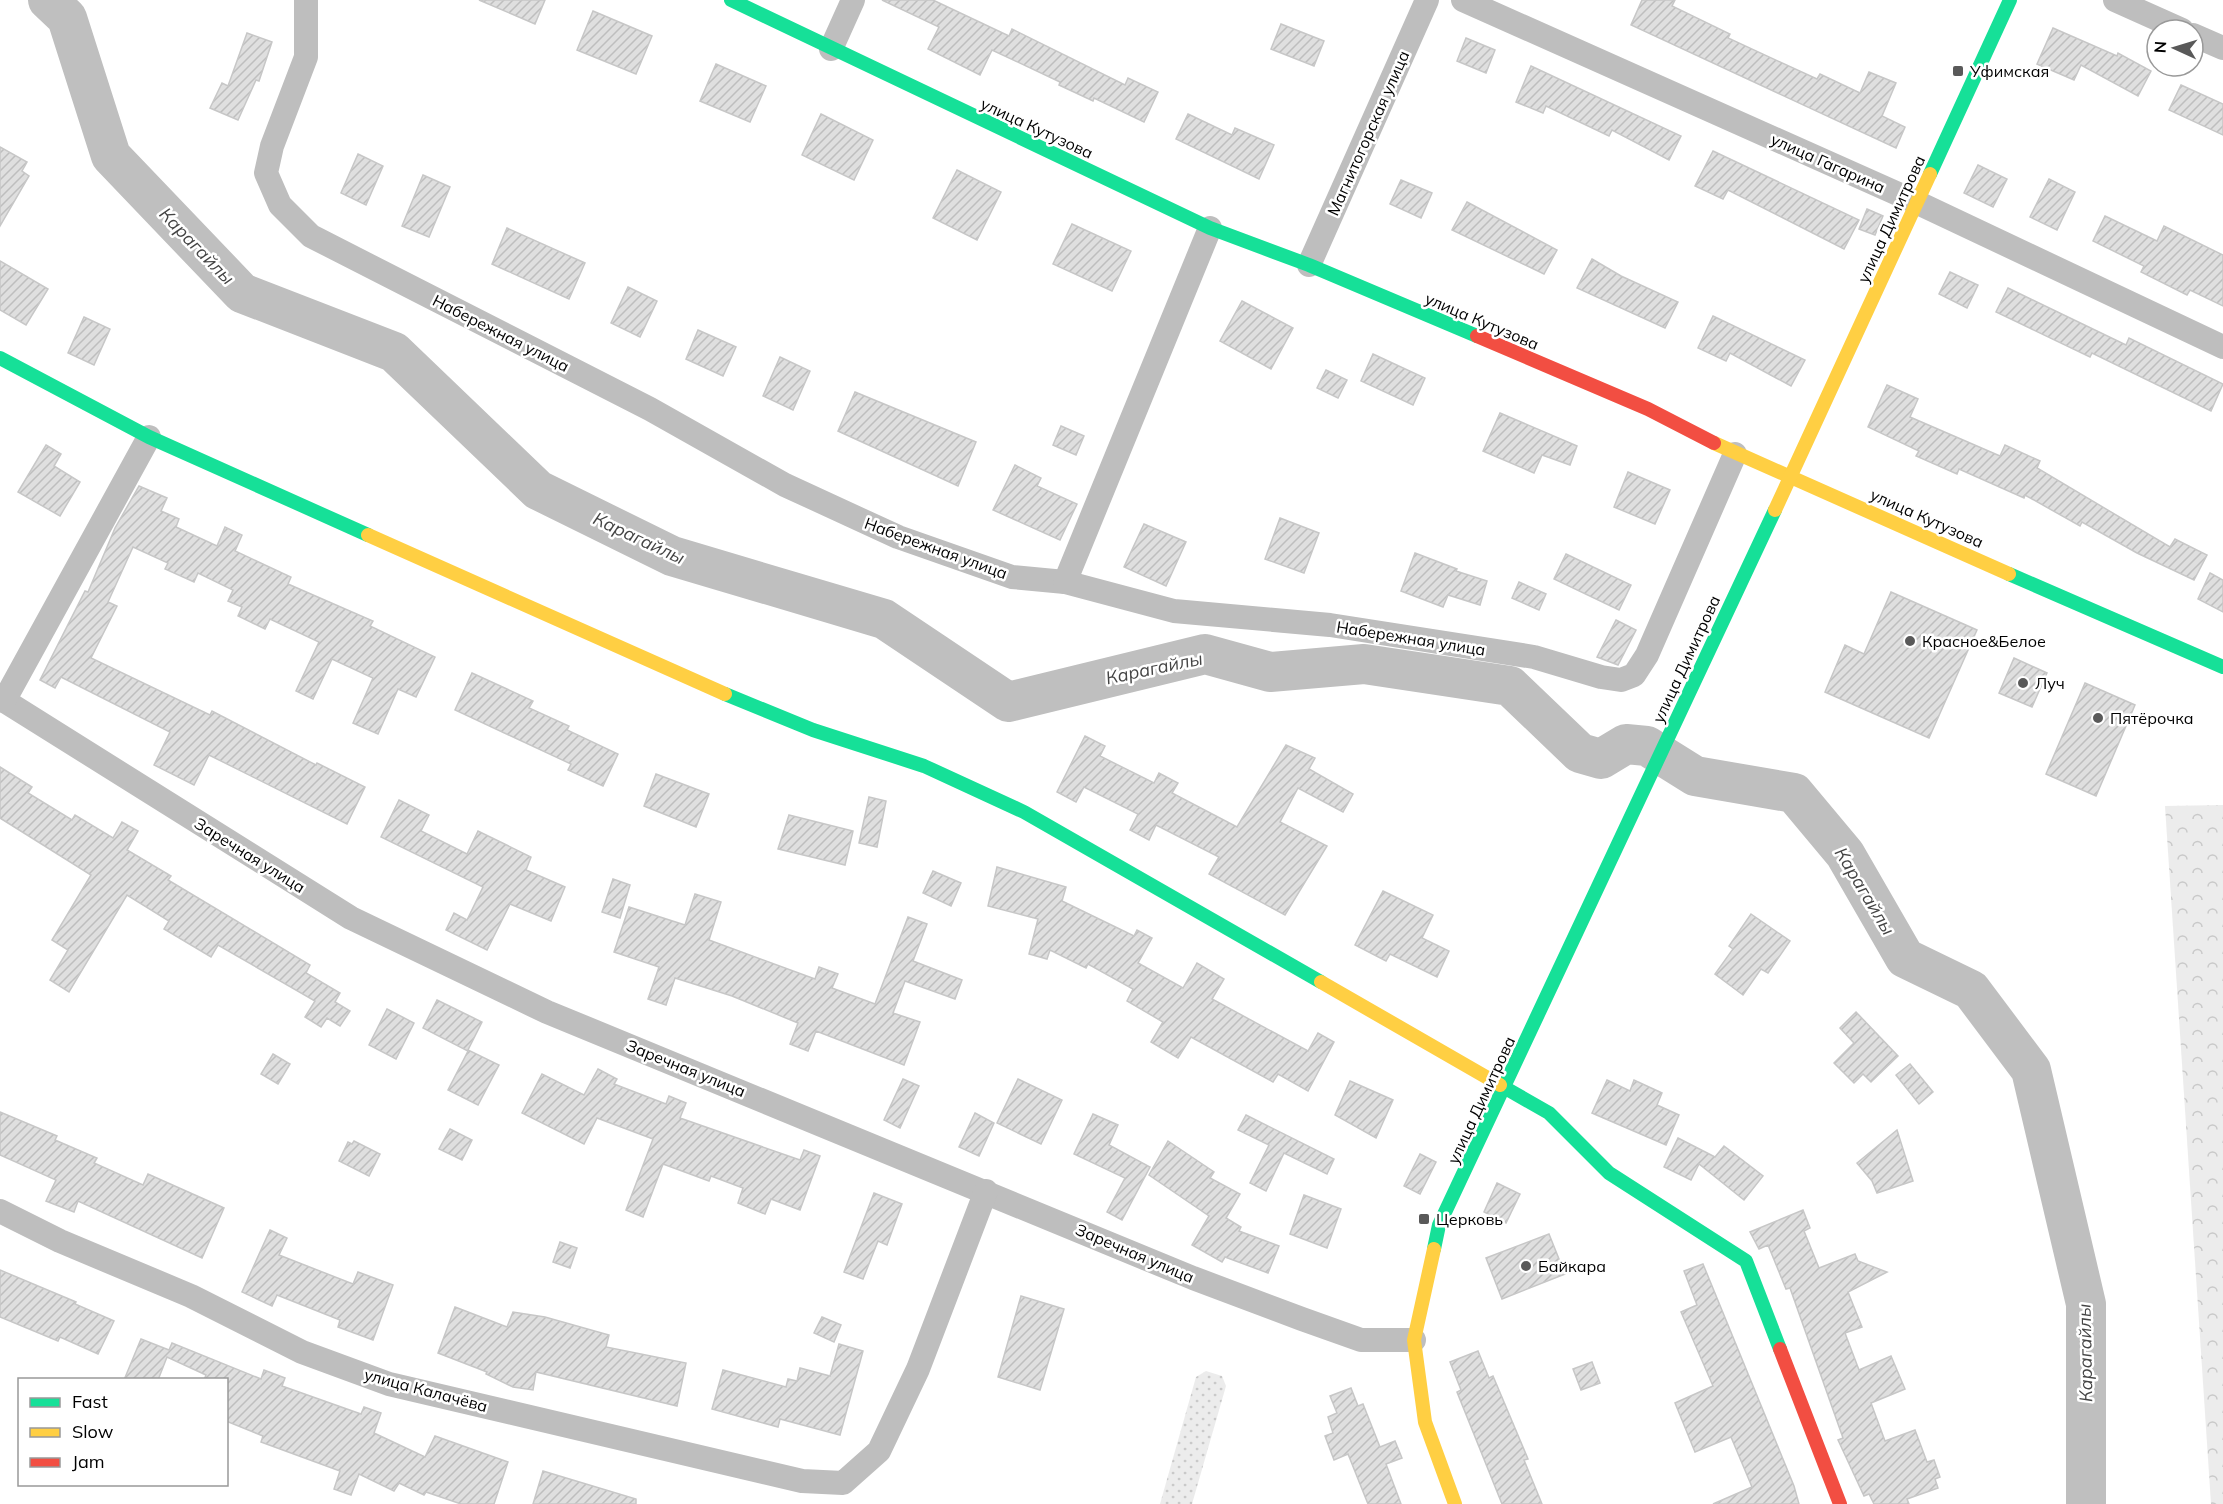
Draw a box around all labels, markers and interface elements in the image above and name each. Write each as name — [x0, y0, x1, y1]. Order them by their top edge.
north arrow — [2145, 18, 2205, 78]
text: N — [2150, 40, 2170, 54]
street label: Магнитогорская улица — [1323, 47, 1413, 219]
place label: Уфимская — [1969, 61, 2049, 81]
marker: Уфимская — [1951, 64, 1965, 78]
street label: улица Кутузова — [978, 93, 1096, 163]
street label: улица Гагарина — [1768, 129, 1888, 197]
street label: улица Димитрова — [1853, 152, 1929, 286]
water label: Карагайлы — [155, 203, 239, 289]
street label: улица Кутузова — [1422, 288, 1542, 354]
street label: Набережная улица — [429, 290, 573, 376]
street label: улица Кутузова — [1867, 484, 1987, 552]
water label: Карагайлы — [590, 507, 688, 569]
street label: Набережная улица — [862, 513, 1010, 583]
street label: улица Димитрова — [1648, 592, 1724, 726]
street label: Набережная улица — [1335, 616, 1487, 660]
place label: Красное&Белое — [1922, 631, 2046, 651]
marker: Красное&Белое — [1903, 634, 1917, 648]
water label: Карагайлы — [1103, 647, 1205, 689]
place label: Луч — [2035, 673, 2065, 693]
marker: Луч — [2016, 676, 2030, 690]
place label: Пятёрочка — [2110, 708, 2194, 728]
marker: Пятёрочка — [2091, 711, 2105, 725]
street label: Заречная улица — [191, 813, 309, 897]
water label: Карагайлы — [1830, 843, 1900, 939]
street label: улица Димитрова — [1443, 1033, 1519, 1167]
street label: Заречная улица — [623, 1035, 749, 1101]
place label: Церковь — [1436, 1209, 1503, 1229]
marker: Церковь — [1417, 1212, 1431, 1226]
street label: Заречная улица — [1073, 1219, 1197, 1287]
place label: Байкара — [1538, 1256, 1606, 1276]
marker: Байкара — [1519, 1259, 1533, 1273]
water label: Карагайлы — [2073, 1304, 2097, 1402]
street label: улица Калачёва — [362, 1364, 490, 1416]
legend — [18, 1378, 228, 1486]
text: Fast — [72, 1390, 108, 1413]
text: Slow — [72, 1420, 114, 1443]
text: Jam — [72, 1450, 105, 1473]

